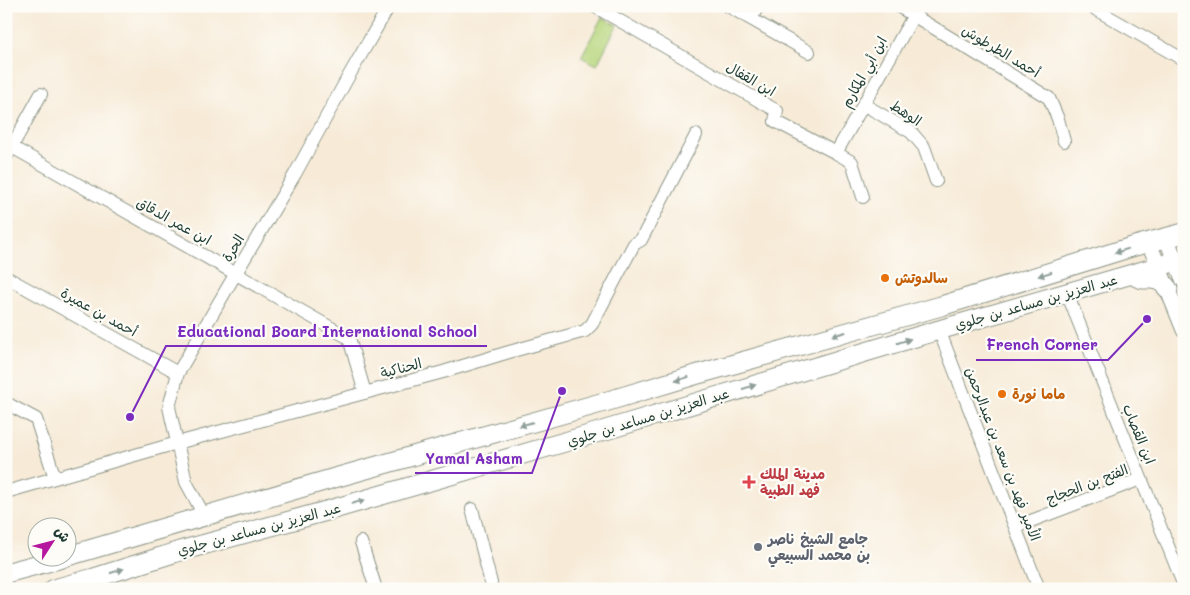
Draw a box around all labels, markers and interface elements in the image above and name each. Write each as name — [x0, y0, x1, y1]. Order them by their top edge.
street label: أحمد الطرطوش — [959, 20, 1044, 82]
street label: ابن أبي المكارم — [836, 33, 894, 113]
street label: ابن القفال — [723, 57, 779, 100]
street label: الوهط — [887, 95, 926, 130]
street label: ابن عمر الدقاق — [134, 192, 215, 249]
street label: الحرة — [217, 231, 248, 265]
one-way arrow — [1113, 248, 1128, 255]
place label: سالدوتش — [895, 268, 948, 287]
street label: عبد العزيز بن مساعد بن جلوي — [952, 269, 1120, 336]
one-way arrow — [1038, 271, 1053, 279]
marker: سالدوتش — [879, 272, 891, 284]
street label: أحمد بن عميرة — [57, 283, 142, 341]
callout: Educational Board International School — [166, 316, 487, 346]
text: Educational Board International School — [177, 321, 477, 341]
one-way arrow — [831, 330, 846, 338]
callout: French Corner — [976, 330, 1108, 360]
text: French Corner — [986, 334, 1098, 354]
one-way arrow — [897, 336, 912, 344]
street label: الحناكية — [378, 353, 424, 382]
street label: الأمير فهد بن سعد بن عبدالرحمن — [961, 364, 1045, 544]
one-way arrow — [675, 375, 690, 383]
street label: عبد العزيز بن مساعد بن جلوي — [565, 383, 732, 452]
one-way arrow — [741, 383, 756, 391]
place label: ماما نورة — [1012, 384, 1065, 404]
marker: ماما نورة — [996, 388, 1008, 400]
street label: ابن القصاب — [1119, 401, 1160, 467]
one-way arrow — [519, 420, 534, 428]
callout: Yamal Asham — [415, 443, 532, 473]
text: Yamal Asham — [425, 448, 523, 468]
street label: الفتح بن الحجاج — [1043, 459, 1131, 509]
place label: مدينة الملك فهد الطبية — [760, 464, 825, 499]
marker: مدينة الملك فهد الطبية — [742, 475, 756, 489]
one-way arrow — [350, 497, 365, 505]
street label: عبد العزيز بن مساعد بن جلوي — [175, 498, 343, 561]
north arrow — [28, 518, 78, 568]
text: ش — [51, 522, 75, 546]
place label: جامع الشيخ ناصر بن محمد السبيعي — [766, 529, 870, 568]
marker: جامع الشيخ ناصر بن محمد السبيعي — [752, 541, 764, 553]
one-way arrow — [110, 566, 125, 574]

